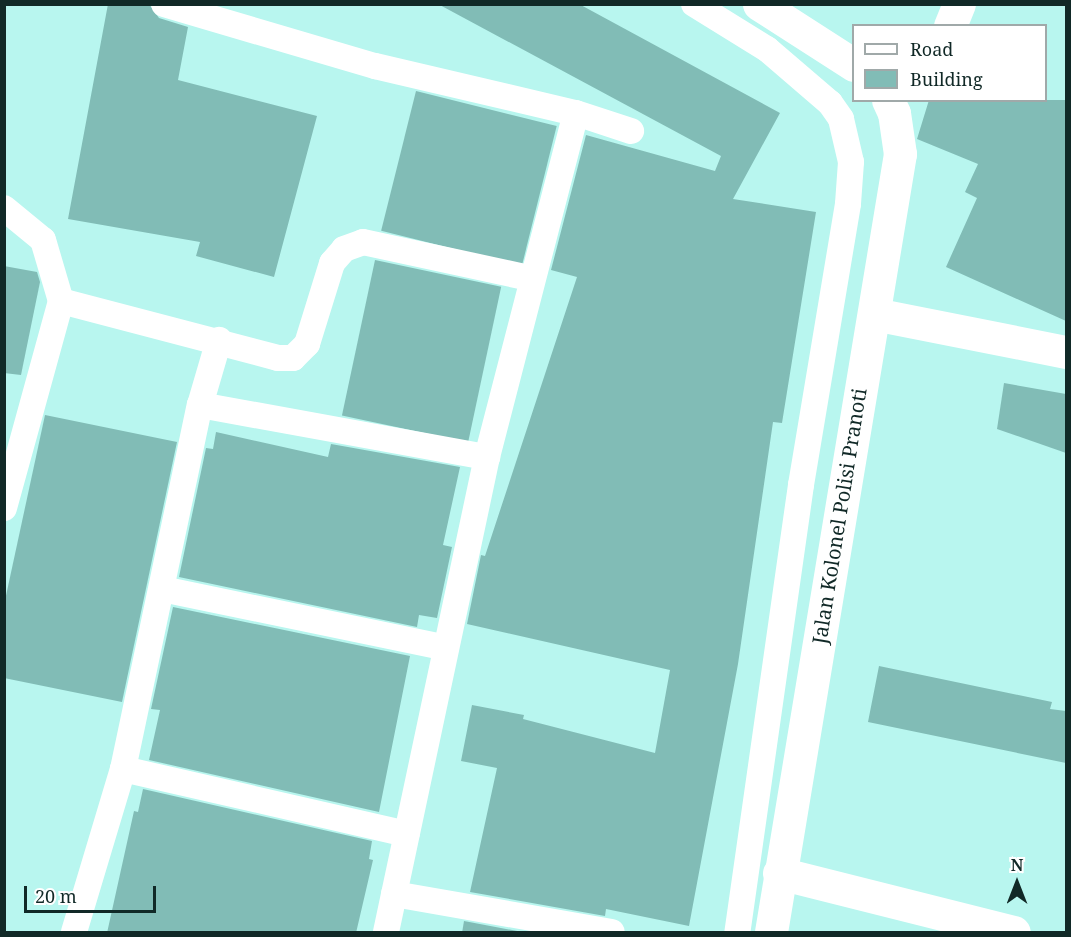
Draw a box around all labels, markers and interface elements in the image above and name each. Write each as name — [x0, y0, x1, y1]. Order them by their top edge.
legend — [852, 24, 1047, 102]
text: Road — [910, 37, 953, 61]
text: Building — [910, 67, 983, 91]
street label: Jalan Kolonel Polisi Pranoti — [807, 386, 871, 646]
north arrow — [987, 853, 1047, 913]
text: N — [1011, 854, 1023, 876]
scale bar — [27, 874, 159, 912]
text: 20 m — [35, 884, 77, 908]

